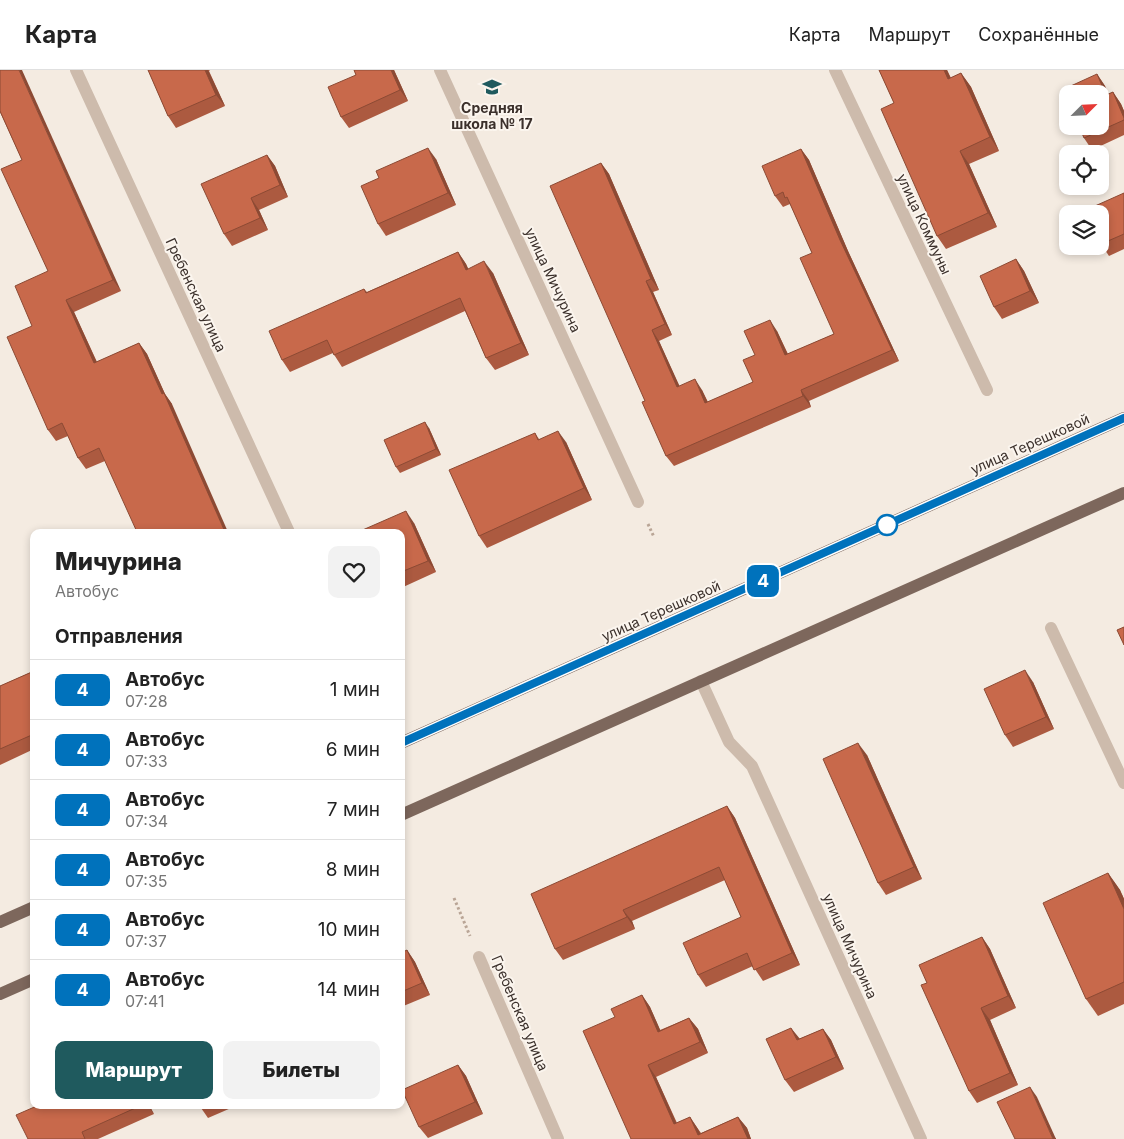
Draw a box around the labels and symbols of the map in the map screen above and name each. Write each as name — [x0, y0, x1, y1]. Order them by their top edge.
school or university icon: Средняя школа № 17 — [481, 76, 503, 98]
north arrow — [1059, 85, 1109, 135]
place label: Средняя школа № 17 — [451, 99, 533, 132]
street label: улица Коммуны — [894, 171, 955, 277]
street label: улица Мичурина — [522, 225, 585, 335]
street label: Гребенская улица — [163, 235, 230, 354]
street label: улица Терешковой — [968, 410, 1092, 477]
unlabelled marker — [876, 514, 898, 536]
line badge: 4 — [747, 565, 779, 597]
street label: улица Терешковой — [599, 577, 723, 644]
street label: улица Мичурина — [820, 891, 881, 1001]
street label: Гребенская улица — [488, 953, 552, 1073]

